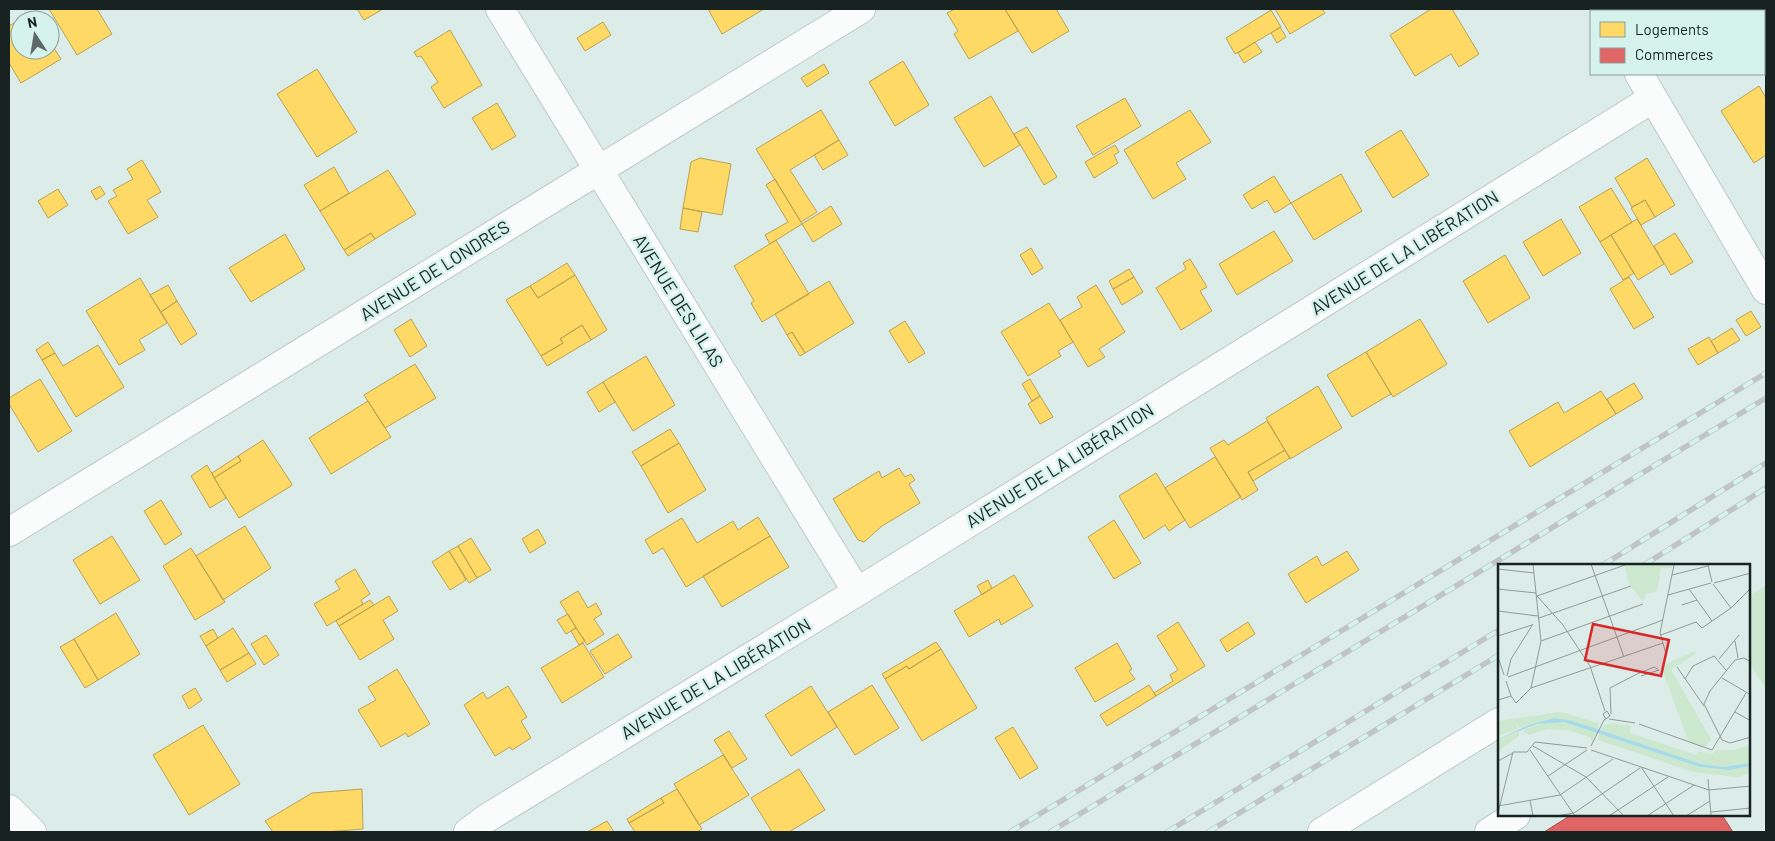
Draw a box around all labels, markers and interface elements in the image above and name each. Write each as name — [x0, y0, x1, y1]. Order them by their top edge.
north arrow — [10, 10, 60, 60]
legend — [1590, 10, 1765, 75]
text: N — [26, 13, 39, 31]
text: Logements — [1635, 20, 1709, 38]
text: Commerces — [1635, 45, 1713, 63]
street label: AVENUE DE LA LIBÉRATION — [1306, 185, 1503, 319]
street label: AVENUE DE LONDRES — [356, 215, 513, 325]
street label: AVENUE DES LILAS — [629, 230, 729, 371]
street label: AVENUE DE LA LIBÉRATION — [961, 398, 1158, 532]
inset map — [1498, 564, 1750, 816]
street label: AVENUE DE LA LIBÉRATION — [617, 613, 814, 744]

